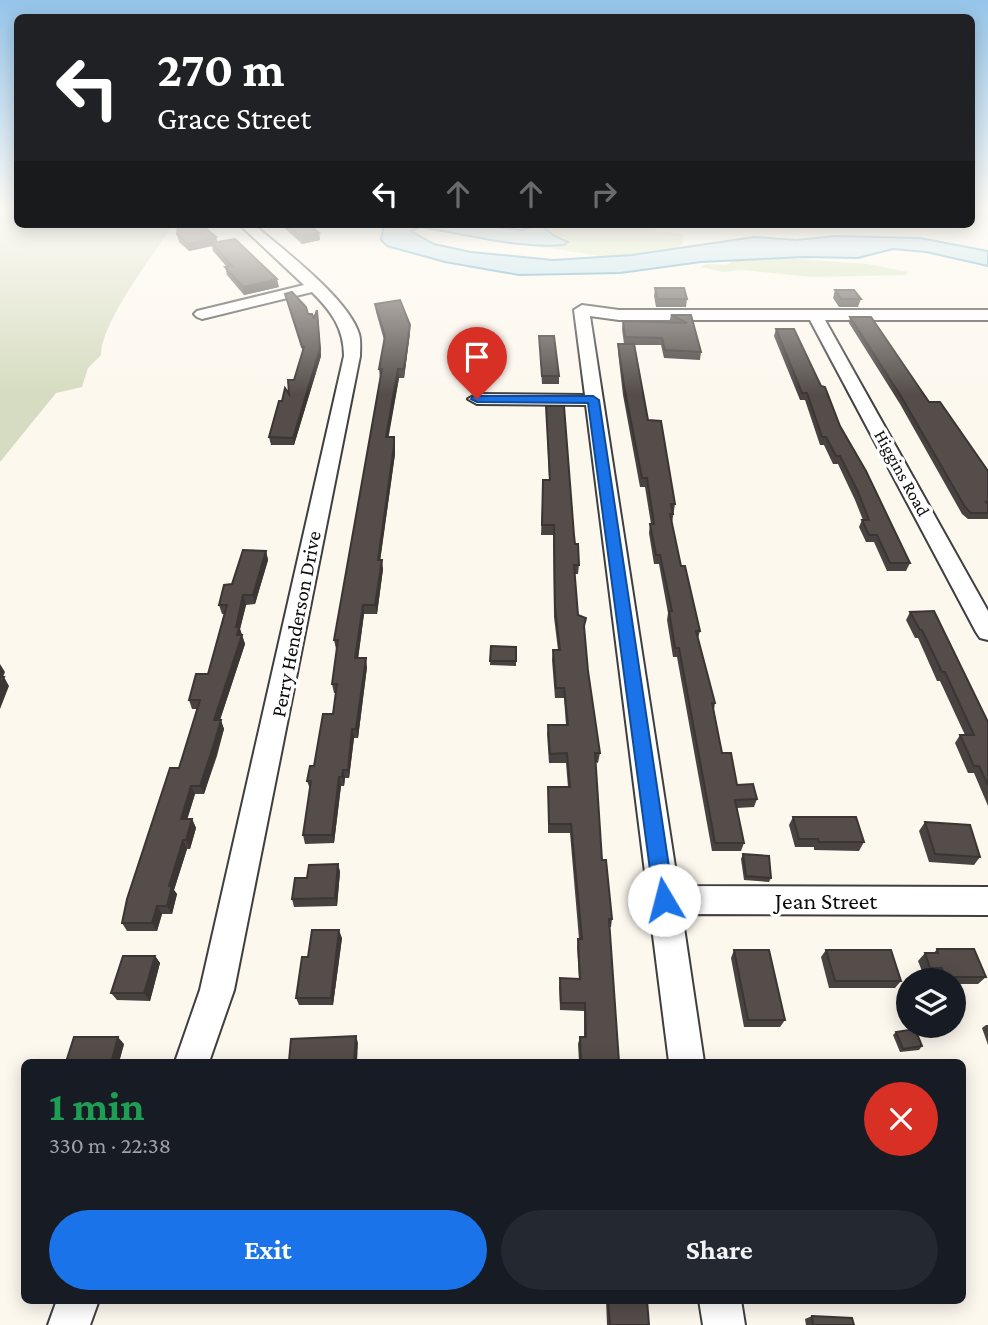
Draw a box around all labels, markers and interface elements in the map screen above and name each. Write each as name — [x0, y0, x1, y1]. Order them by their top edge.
icon: left — [42, 42, 133, 133]
text: 270 m — [157, 42, 285, 97]
text: Grace Street — [157, 100, 311, 136]
icon: left — [366, 175, 404, 213]
icon: ahead — [439, 175, 477, 213]
icon: ahead — [512, 175, 550, 213]
icon: right — [585, 175, 623, 213]
pin — [447, 327, 507, 399]
icon: arrive — [458, 338, 496, 376]
street label: Higgins Road — [870, 426, 934, 520]
street label: Perry Henderson Drive — [266, 529, 326, 719]
position arrow — [627, 863, 701, 937]
street label: Jean Street — [773, 887, 878, 914]
map controls — [896, 968, 966, 1038]
button: layers — [896, 968, 966, 1038]
text: 1 min — [49, 1082, 145, 1129]
button: close — [864, 1082, 938, 1156]
text: 330 m · 22:38 — [49, 1132, 171, 1158]
button: Exit — [49, 1210, 487, 1290]
button: Share — [501, 1210, 938, 1290]

